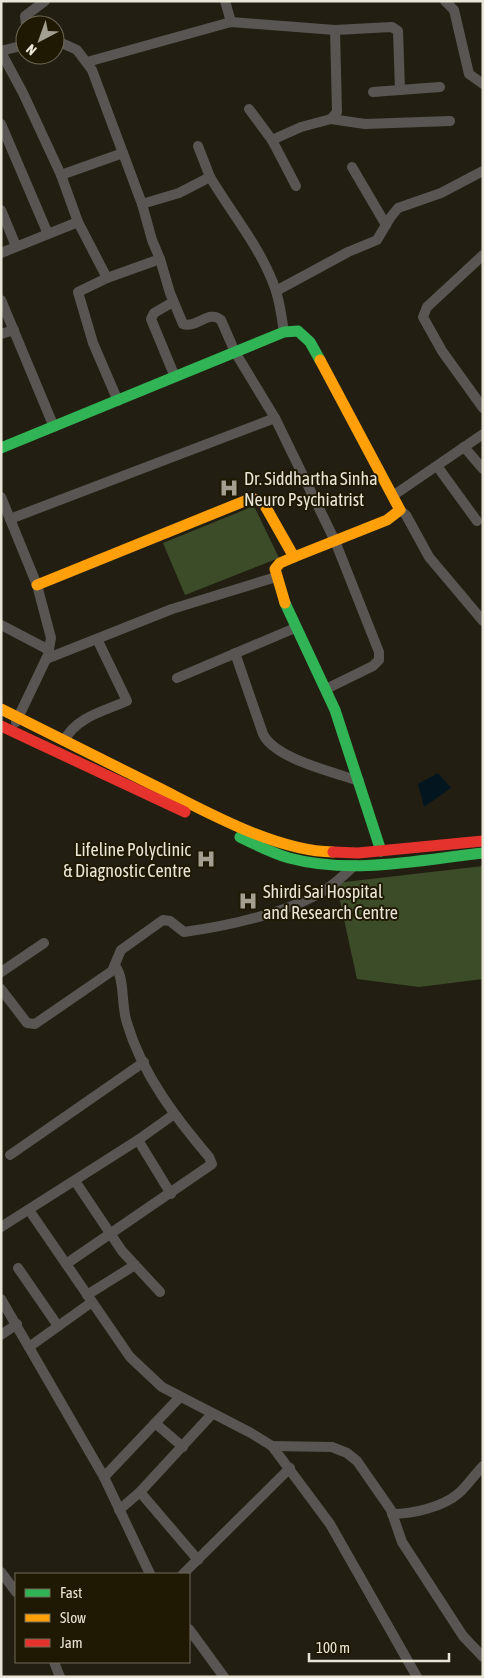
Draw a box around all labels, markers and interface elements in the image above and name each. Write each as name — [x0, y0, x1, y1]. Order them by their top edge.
north arrow — [15, 15, 65, 65]
text: N — [23, 41, 40, 59]
place label: Dr. Siddhartha Sinha Neuro Psychiatrist — [244, 468, 378, 510]
hospital icon: Dr. Siddhartha Sinha Neuro Psychiatrist — [218, 477, 240, 499]
place label: Lifeline Polyclinic & Diagnostic Centre — [63, 839, 191, 881]
hospital icon: Lifeline Polyclinic & Diagnostic Centre — [195, 848, 217, 870]
place label: Shirdi Sai Hospital and Research Centre — [263, 881, 398, 923]
hospital icon: Shirdi Sai Hospital and Research Centre — [237, 890, 259, 912]
legend — [15, 1573, 190, 1663]
text: Fast — [60, 1584, 82, 1601]
text: Slow — [60, 1609, 86, 1626]
scale bar — [309, 1630, 449, 1662]
text: Jam — [60, 1634, 83, 1651]
text: 100 m — [316, 1639, 350, 1656]

